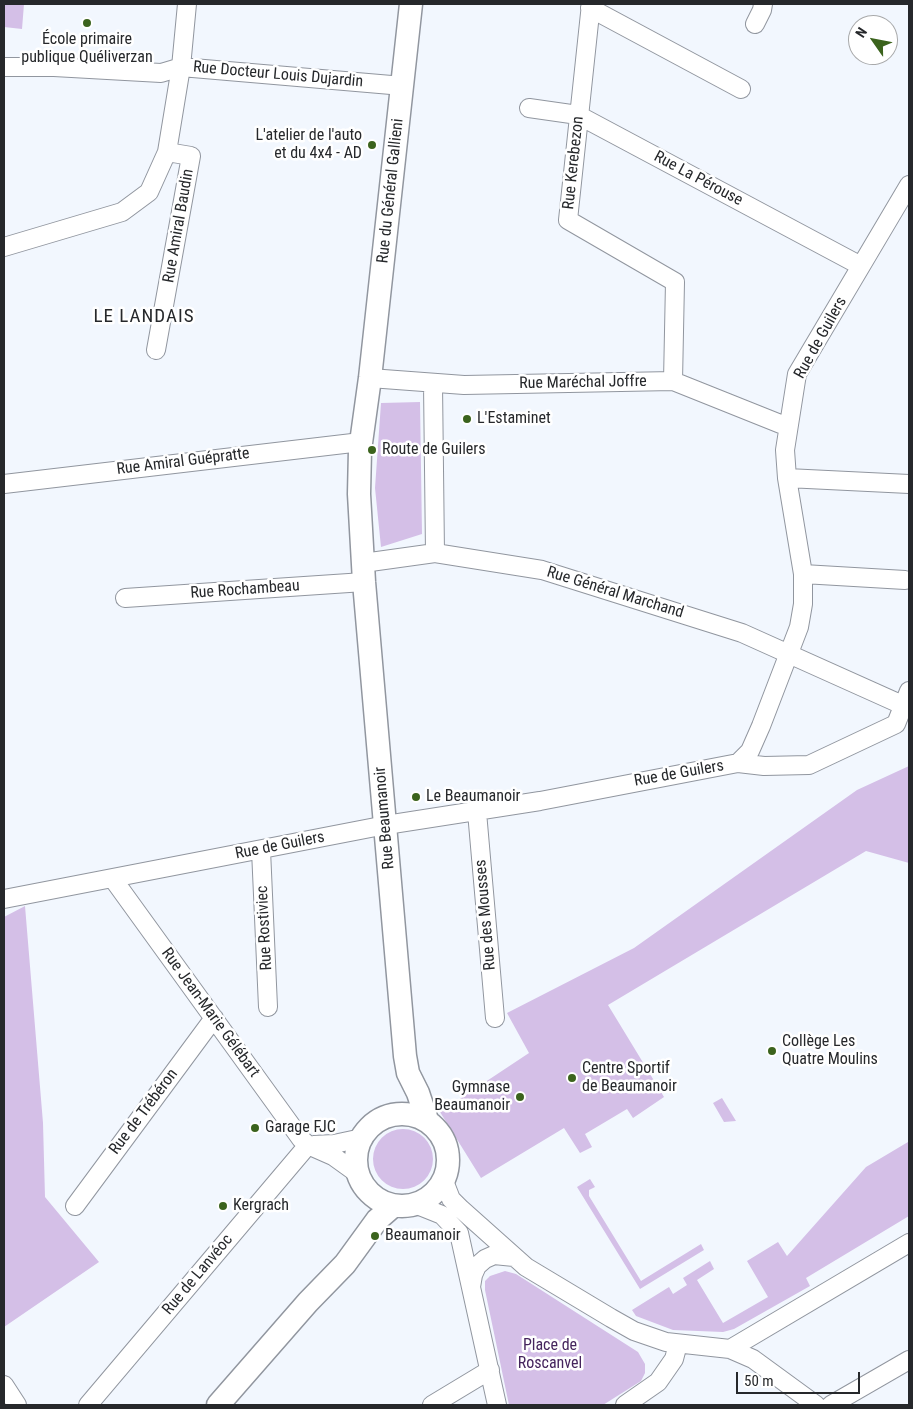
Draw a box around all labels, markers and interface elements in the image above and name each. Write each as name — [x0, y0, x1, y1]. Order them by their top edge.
north arrow — [848, 15, 898, 65]
marker: École primaire publique Quéliverzan — [81, 17, 93, 29]
text: N — [852, 24, 870, 40]
place label: École primaire publique Quéliverzan — [21, 30, 153, 68]
street label: Rue Docteur Louis Dujardin — [192, 58, 364, 92]
street label: Rue Kerebezon — [560, 115, 588, 211]
street label: Rue du Général Gallieni — [374, 118, 408, 264]
place label: L'atelier de l'auto et du 4x4 - AD — [256, 126, 362, 164]
marker: L'atelier de l'auto et du 4x4 - AD — [366, 139, 378, 151]
street label: Rue La Pérouse — [650, 148, 746, 210]
street label: Rue Amiral Baudin — [160, 168, 198, 284]
street label: Rue de Guilers — [791, 294, 851, 382]
district label: LE LANDAIS — [92, 306, 196, 328]
street label: Rue Maréchal Joffre — [519, 372, 647, 394]
place label: L'Estaminet — [477, 409, 551, 429]
marker: L'Estaminet — [461, 413, 473, 425]
place label: Route de Guilers — [382, 440, 485, 460]
street label: Rue Amiral Guépratte — [115, 444, 251, 480]
marker: Route de Guilers — [366, 444, 378, 456]
street label: Rue Général Marchand — [544, 563, 686, 623]
street label: Rue Rochambeau — [190, 577, 300, 603]
street label: Rue de Guilers — [633, 757, 725, 791]
street label: Rue Beaumanoir — [371, 766, 399, 870]
place label: Le Beaumanoir — [426, 787, 520, 807]
marker: Le Beaumanoir — [410, 791, 422, 803]
street label: Rue de Guilers — [234, 828, 326, 864]
street label: Rue des Mousses — [472, 859, 500, 971]
street label: Rue Rostiviec — [253, 885, 277, 971]
street label: Rue Jean-Marie Gélébart — [157, 945, 263, 1081]
place label: Collège Les Quatre Moulins — [782, 1032, 878, 1070]
marker: Collège Les Quatre Moulins — [766, 1045, 778, 1057]
place label: Centre Sportif de Beaumanoir — [582, 1059, 677, 1097]
street label: Rue de Trébéron — [106, 1065, 182, 1159]
marker: Centre Sportif de Beaumanoir — [566, 1072, 578, 1084]
place label: Gymnase Beaumanoir — [434, 1078, 510, 1116]
marker: Gymnase Beaumanoir — [514, 1091, 526, 1103]
place label: Garage FJC — [265, 1118, 336, 1138]
marker: Garage FJC — [249, 1122, 261, 1134]
place label: Kergrach — [233, 1196, 289, 1216]
marker: Kergrach — [217, 1200, 229, 1212]
place label: Beaumanoir — [385, 1226, 461, 1246]
marker: Beaumanoir — [369, 1230, 381, 1242]
street label: Rue de Lanvéoc — [159, 1231, 237, 1319]
park label: Place de Roscanvel — [518, 1336, 582, 1374]
scale bar — [738, 1362, 862, 1394]
text: 50 m — [744, 1372, 774, 1390]

